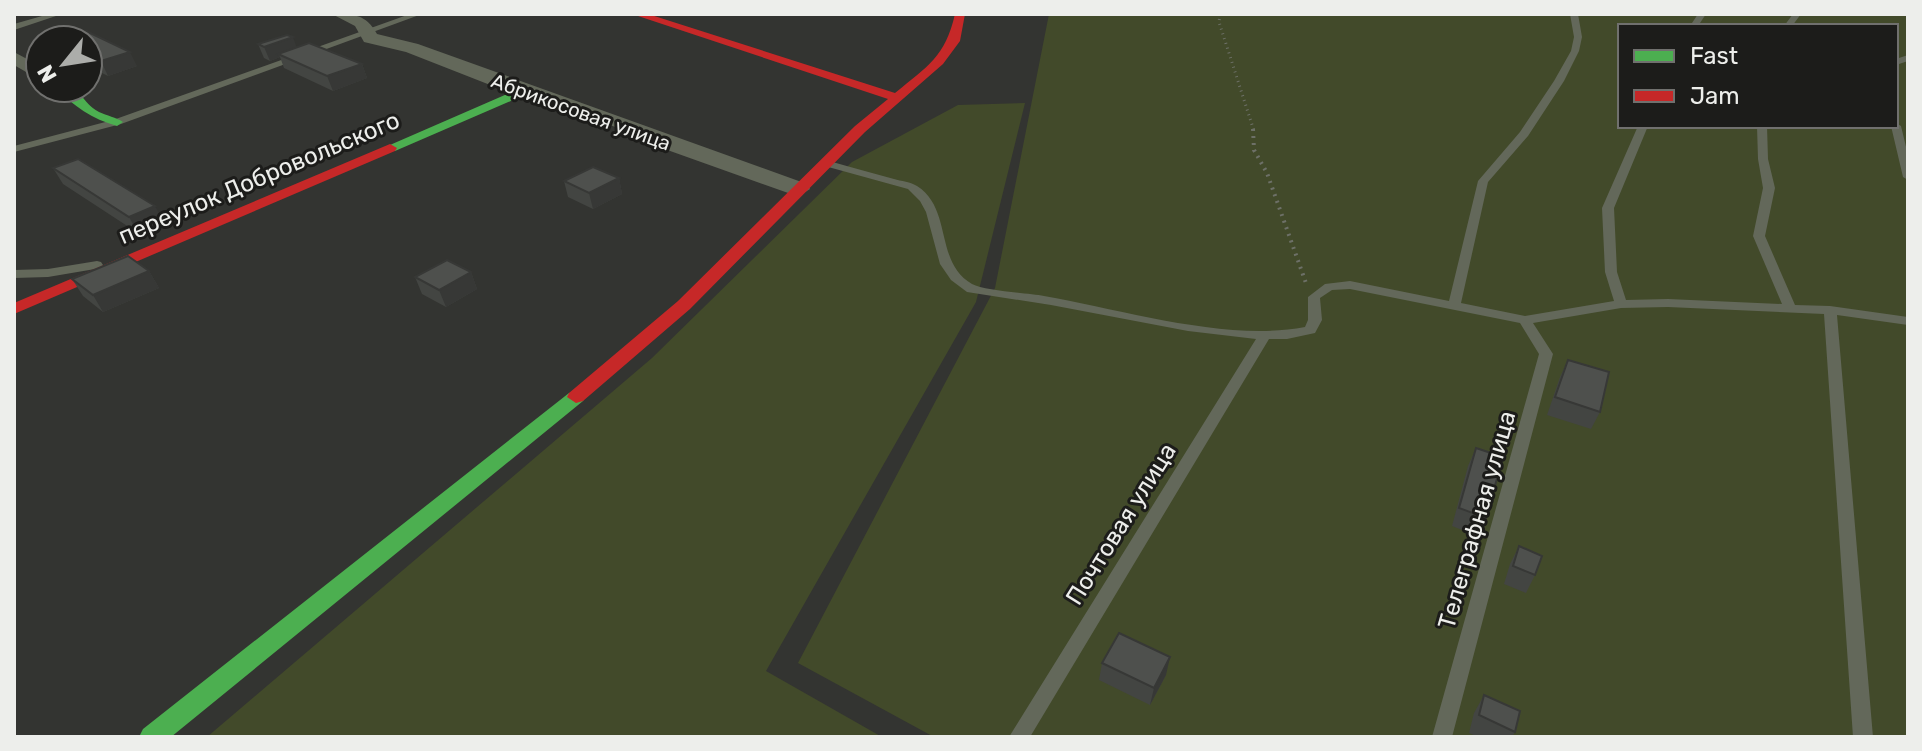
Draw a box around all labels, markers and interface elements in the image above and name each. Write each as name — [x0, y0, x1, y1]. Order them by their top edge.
north arrow — [24, 24, 104, 104]
legend — [1618, 24, 1898, 128]
text: Fast — [1690, 42, 1738, 70]
text: N — [31, 60, 63, 87]
street label: Абрикосовая улица — [488, 68, 674, 156]
text: Jam — [1690, 82, 1740, 110]
street label: переулок Добровольского — [114, 106, 404, 250]
street label: Телеграфная улица — [1432, 408, 1522, 632]
street label: Почтовая улица — [1060, 438, 1182, 610]

